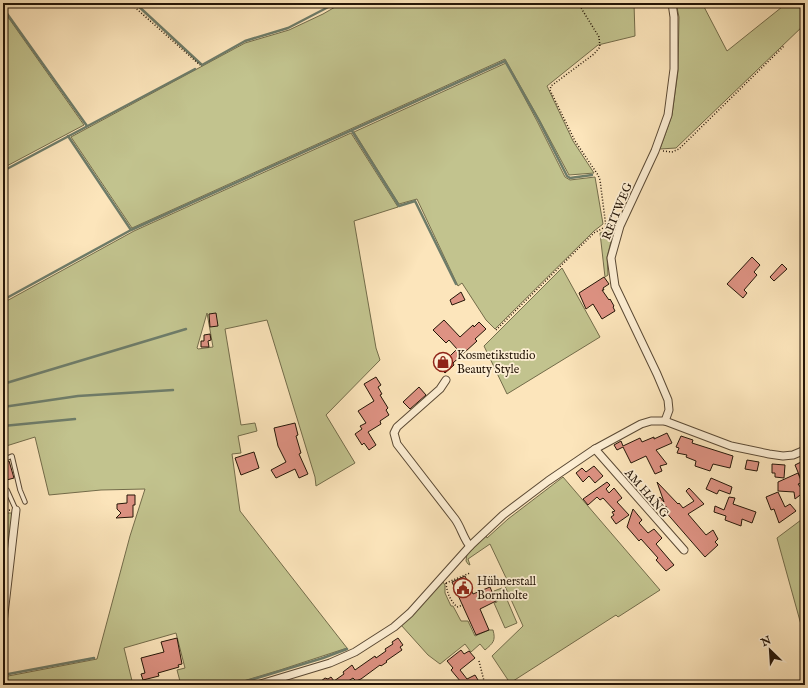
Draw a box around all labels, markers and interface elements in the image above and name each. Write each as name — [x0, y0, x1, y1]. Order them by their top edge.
street label: REITWEG — [599, 180, 636, 242]
place label: Kosmetikstudio Beauty Style — [457, 348, 536, 377]
shop icon: Kosmetikstudio Beauty Style — [432, 351, 454, 373]
street label: AM HANG — [621, 465, 672, 521]
place label: Hühnerstall Bornholte — [477, 574, 537, 603]
public building icon: Hühnerstall Bornholte — [452, 577, 474, 599]
north arrow — [750, 630, 790, 670]
text: N — [758, 633, 774, 651]

